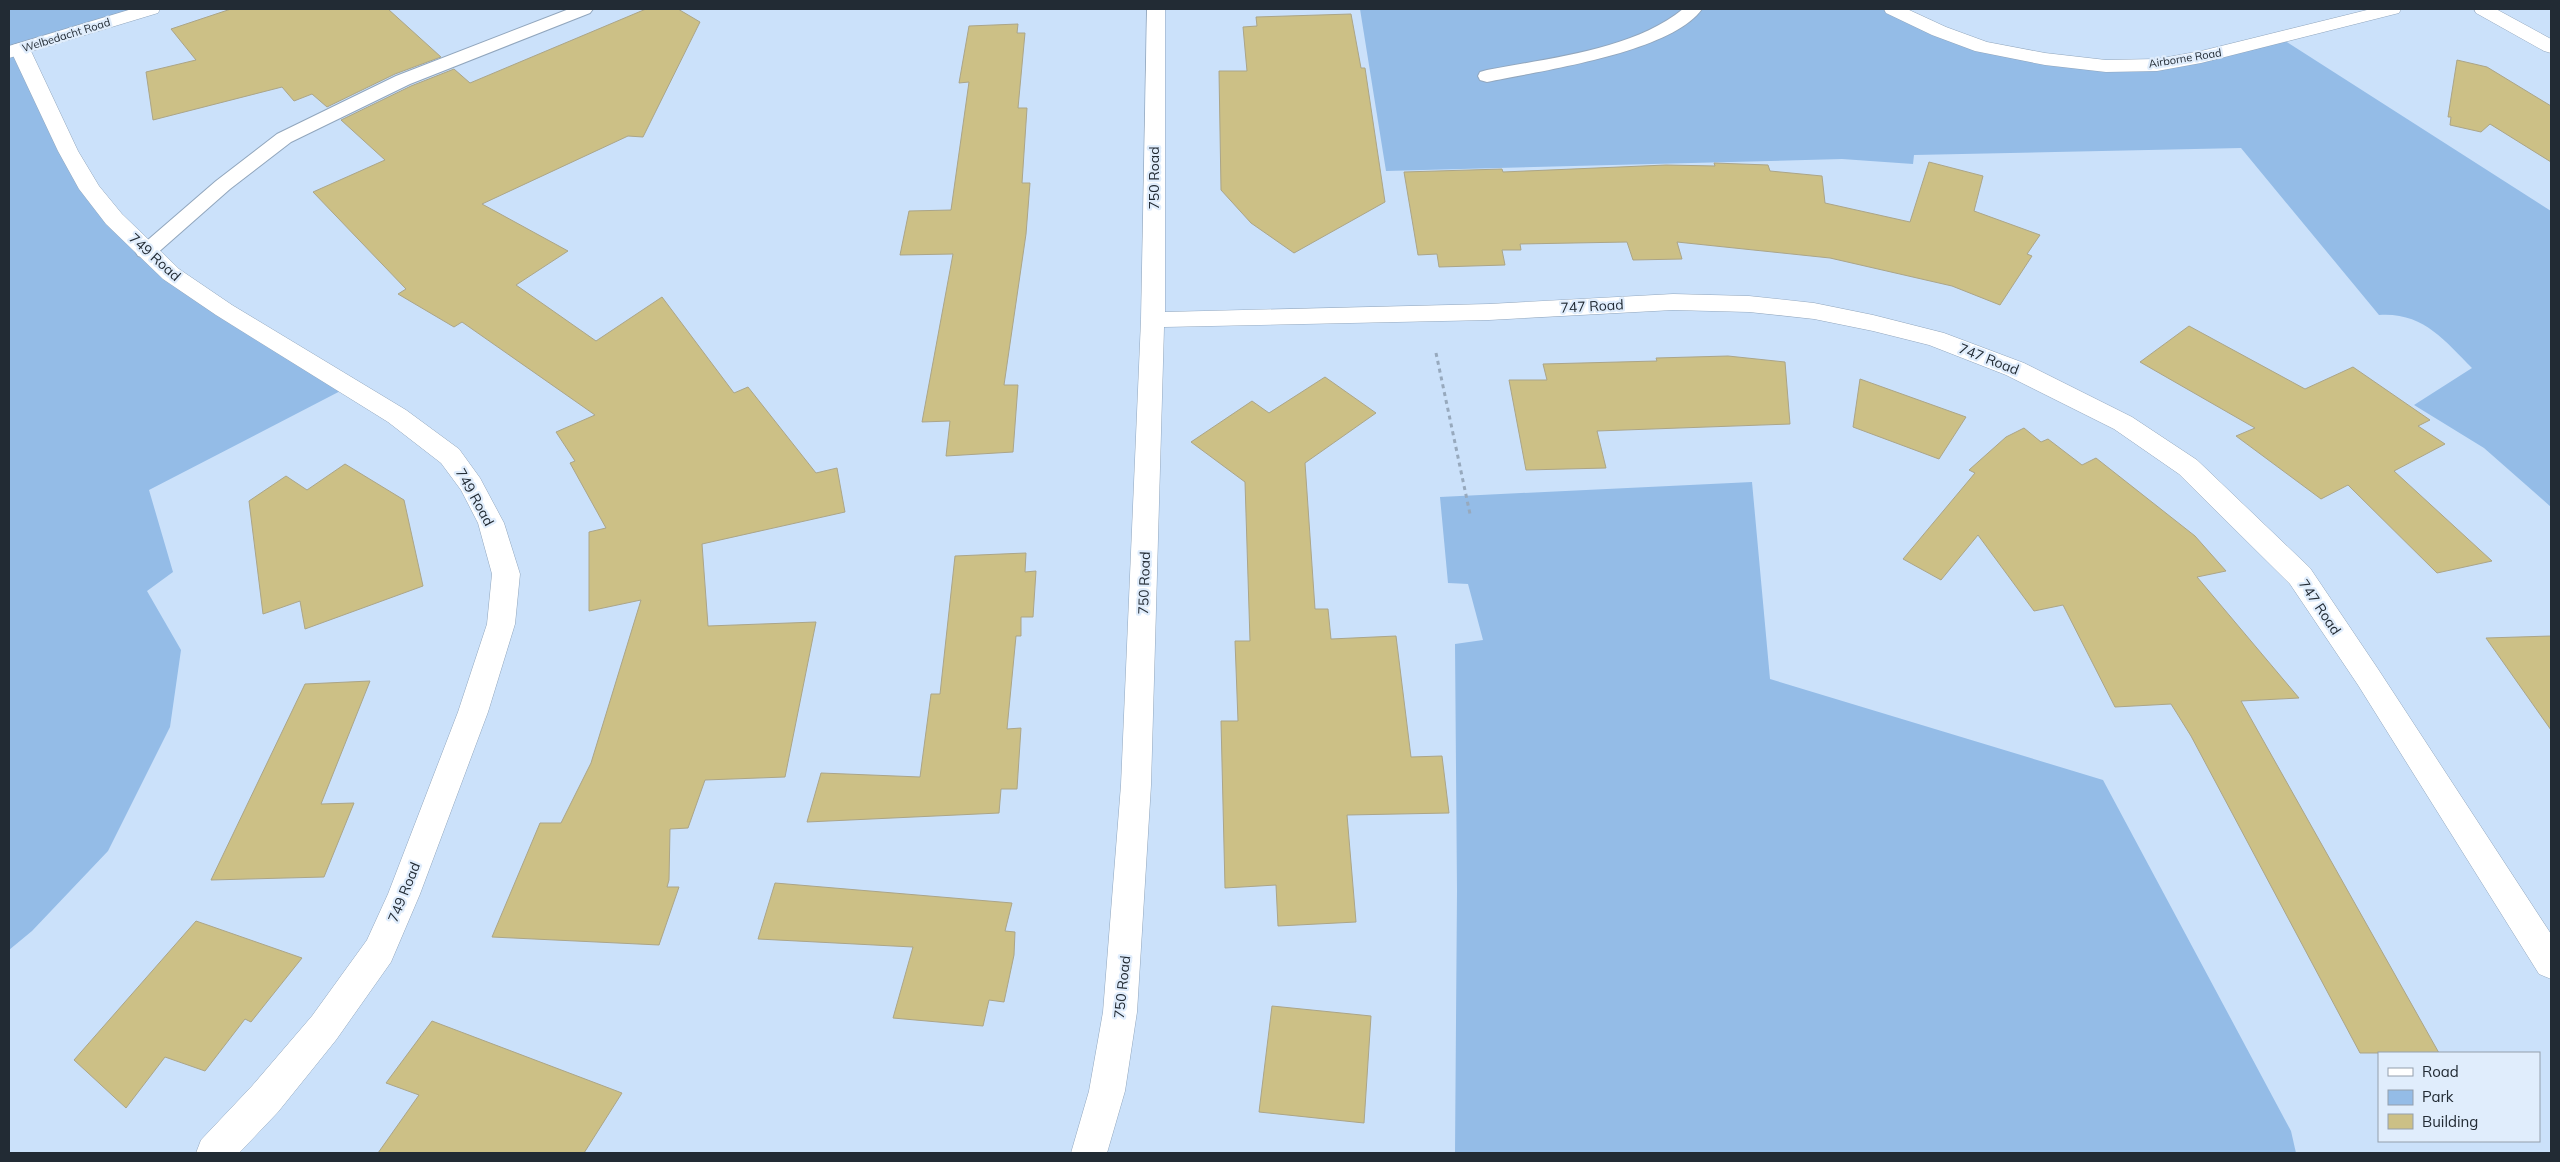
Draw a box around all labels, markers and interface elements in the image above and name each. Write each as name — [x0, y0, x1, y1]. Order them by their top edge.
street label: Welbedacht Road — [20, 15, 112, 55]
street label: Airborne Road — [2147, 45, 2223, 71]
street label: 750 Road — [1145, 146, 1163, 210]
street label: 749 Road — [125, 229, 185, 285]
street label: 747 Road — [1560, 295, 1624, 317]
street label: 747 Road — [1956, 339, 2022, 379]
street label: 749 Road — [452, 465, 498, 529]
street label: 750 Road — [1134, 551, 1154, 615]
street label: 747 Road — [2295, 576, 2345, 638]
street label: 749 Road — [384, 859, 424, 925]
street label: 750 Road — [1110, 955, 1134, 1019]
legend — [2378, 1052, 2540, 1142]
text: Road — [2422, 1062, 2459, 1081]
text: Park — [2422, 1087, 2454, 1106]
text: Building — [2422, 1112, 2478, 1131]

